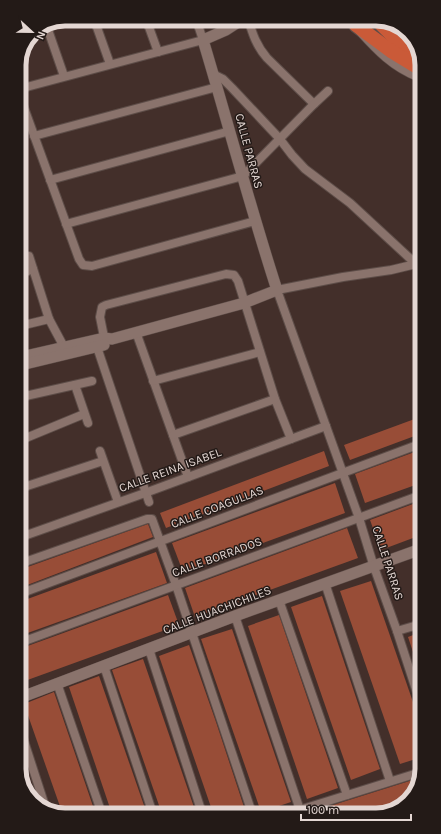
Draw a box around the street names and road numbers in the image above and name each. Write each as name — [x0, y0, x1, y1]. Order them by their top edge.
street label: CALLE PARRAS — [232, 112, 266, 190]
street label: CALLE REINA ISABEL — [117, 445, 223, 495]
street label: CALLE COAGULLAS — [169, 483, 265, 531]
street label: CALLE PARRAS — [369, 524, 407, 602]
street label: CALLE BORRADOS — [170, 534, 264, 580]
street label: CALLE HUACHICHILES — [161, 583, 273, 637]

